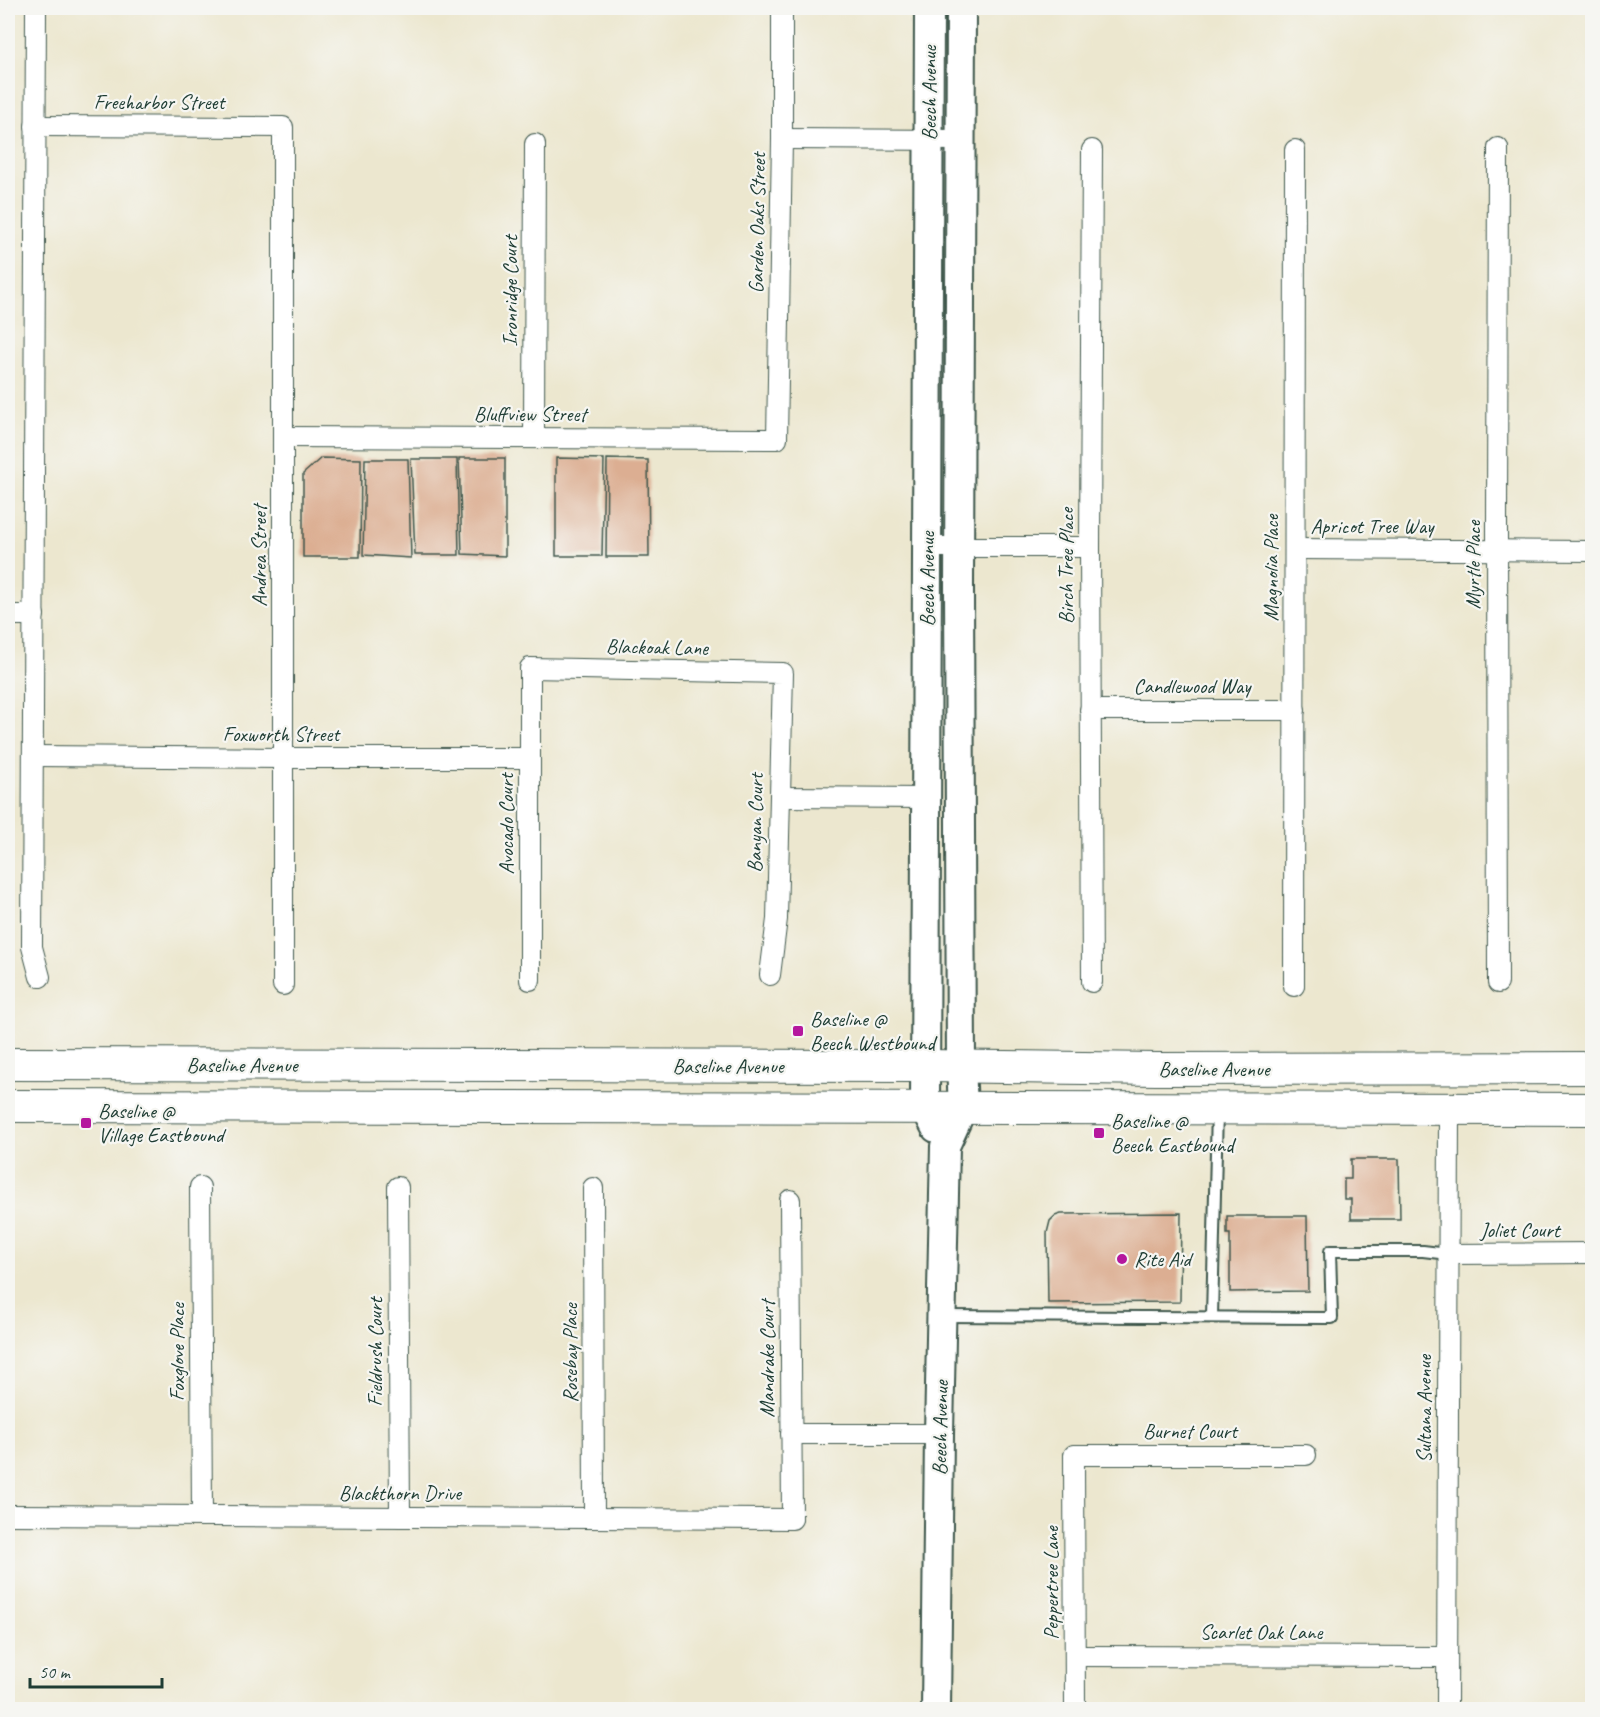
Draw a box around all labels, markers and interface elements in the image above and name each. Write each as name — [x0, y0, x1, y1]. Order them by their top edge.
street label: Beech Avenue — [916, 44, 942, 140]
street label: Freeharbor Street — [94, 89, 226, 115]
street label: Garden Oaks Street — [743, 150, 771, 294]
street label: Ironridge Court — [497, 233, 523, 347]
street label: Bluffview Street — [474, 401, 589, 427]
street label: Andrea Street — [246, 502, 272, 607]
street label: Birch Tree Place — [1053, 506, 1079, 624]
street label: Apricot Tree Way — [1311, 513, 1435, 539]
street label: Magnolia Place — [1258, 514, 1284, 621]
street label: Myrtle Place — [1460, 520, 1486, 609]
street label: Beech Avenue — [914, 530, 940, 626]
street label: Blackoak Lane — [606, 633, 709, 661]
street label: Candlewood Way — [1134, 673, 1252, 699]
street label: Foxworth Street — [223, 721, 341, 747]
street label: Avocado Court — [493, 771, 519, 874]
street label: Banyan Court — [741, 771, 769, 873]
place label: Baseline @ Beech Westbound — [810, 1006, 938, 1056]
marker: Baseline @ Beech Westbound — [791, 1024, 805, 1038]
street label: Baseline Avenue — [186, 1052, 300, 1078]
street label: Baseline Avenue — [672, 1053, 786, 1079]
street label: Baseline Avenue — [1158, 1056, 1272, 1082]
place label: Baseline @ Village Eastbound — [98, 1098, 227, 1148]
place label: Baseline @ Beech Eastbound — [1111, 1108, 1237, 1158]
marker: Baseline @ Village Eastbound — [79, 1116, 93, 1130]
marker: Baseline @ Beech Eastbound — [1092, 1126, 1106, 1140]
street label: Joliet Court — [1479, 1217, 1562, 1243]
place label: Rite Aid — [1134, 1246, 1195, 1272]
marker: Rite Aid — [1115, 1252, 1129, 1266]
street label: Fieldrush Court — [362, 1295, 388, 1407]
street label: Mandrake Court — [754, 1297, 780, 1418]
street label: Foxglove Place — [164, 1302, 190, 1401]
street label: Rosebay Place — [557, 1302, 583, 1403]
street label: Sultana Avenue — [1411, 1354, 1437, 1463]
street label: Beech Avenue — [926, 1379, 954, 1476]
street label: Burnet Court — [1143, 1418, 1239, 1444]
street label: Blackthorn Drive — [339, 1480, 463, 1506]
street label: Peppertree Lane — [1038, 1525, 1064, 1640]
street label: Scarlet Oak Lane — [1200, 1619, 1323, 1645]
scale bar — [30, 1651, 162, 1689]
text: 50 m — [39, 1661, 72, 1683]

